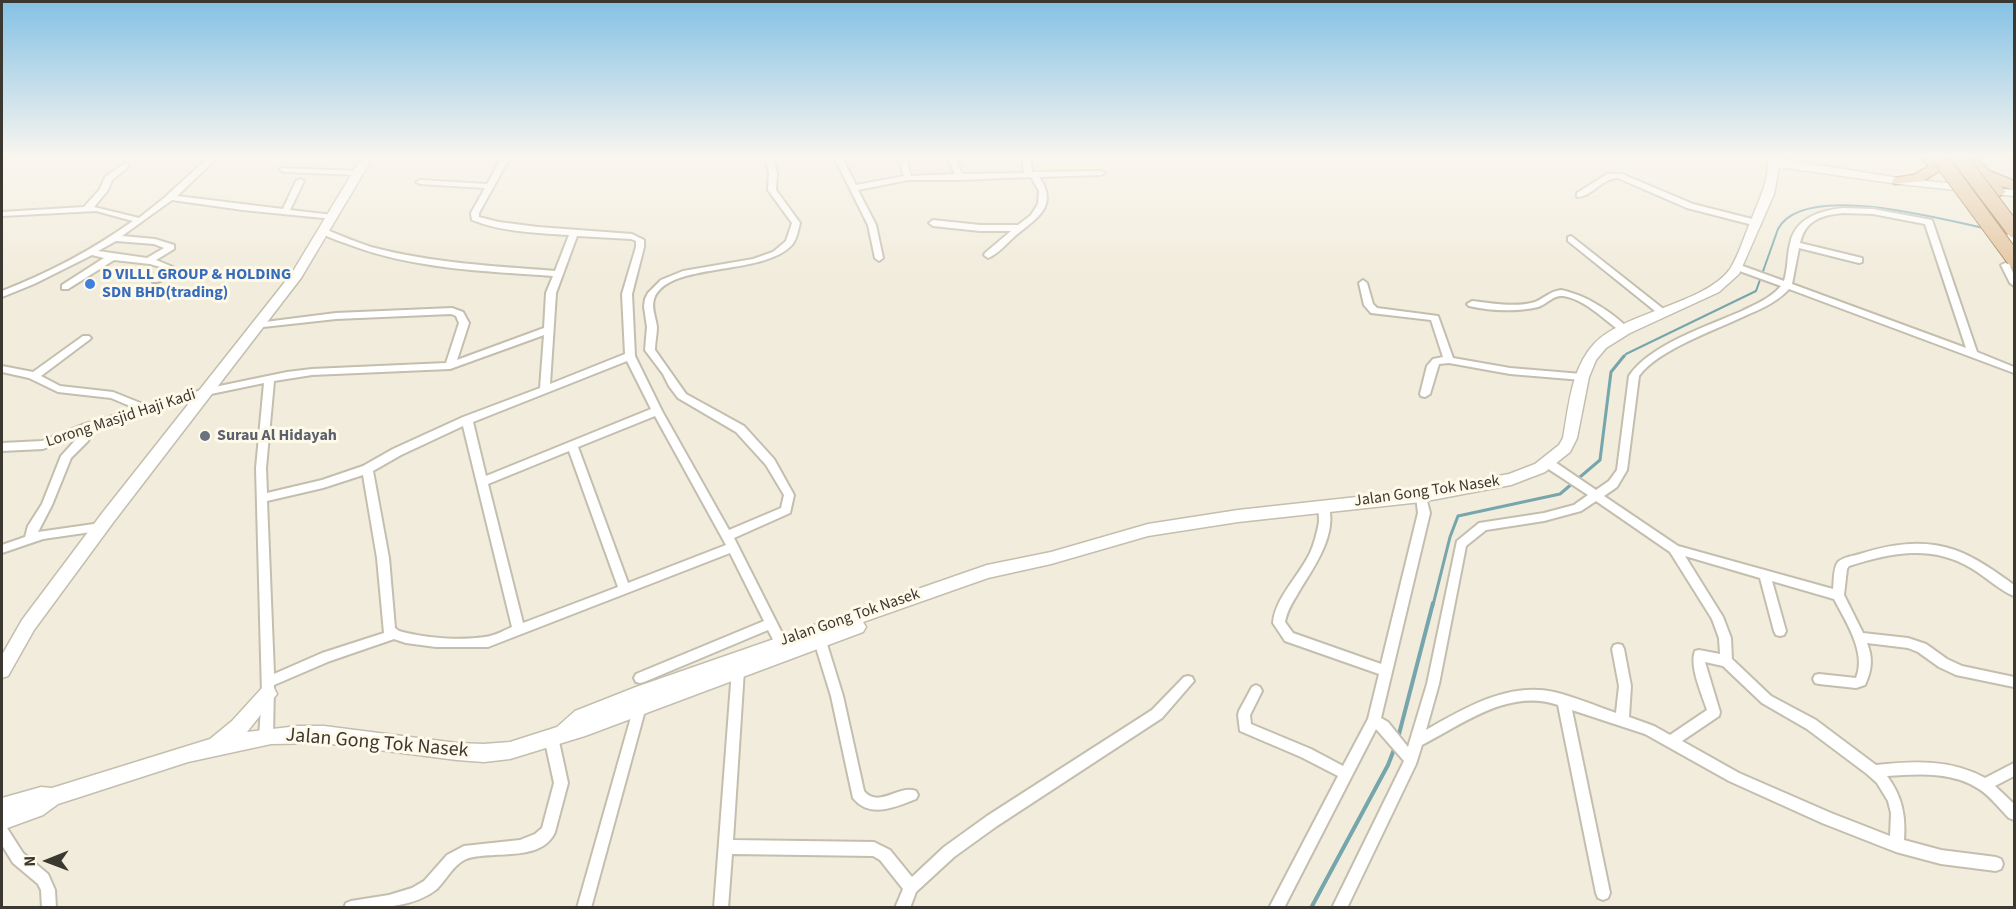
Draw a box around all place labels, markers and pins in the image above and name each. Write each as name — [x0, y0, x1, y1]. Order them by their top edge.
place label: D VILLL GROUP & HOLDING SDN BHD(trading) — [102, 265, 291, 303]
marker: D VILLL GROUP & HOLDING SDN BHD(trading) — [83, 277, 97, 291]
place label: Surau Al Hidayah — [217, 426, 337, 446]
marker: Surau Al Hidayah — [198, 429, 212, 443]

